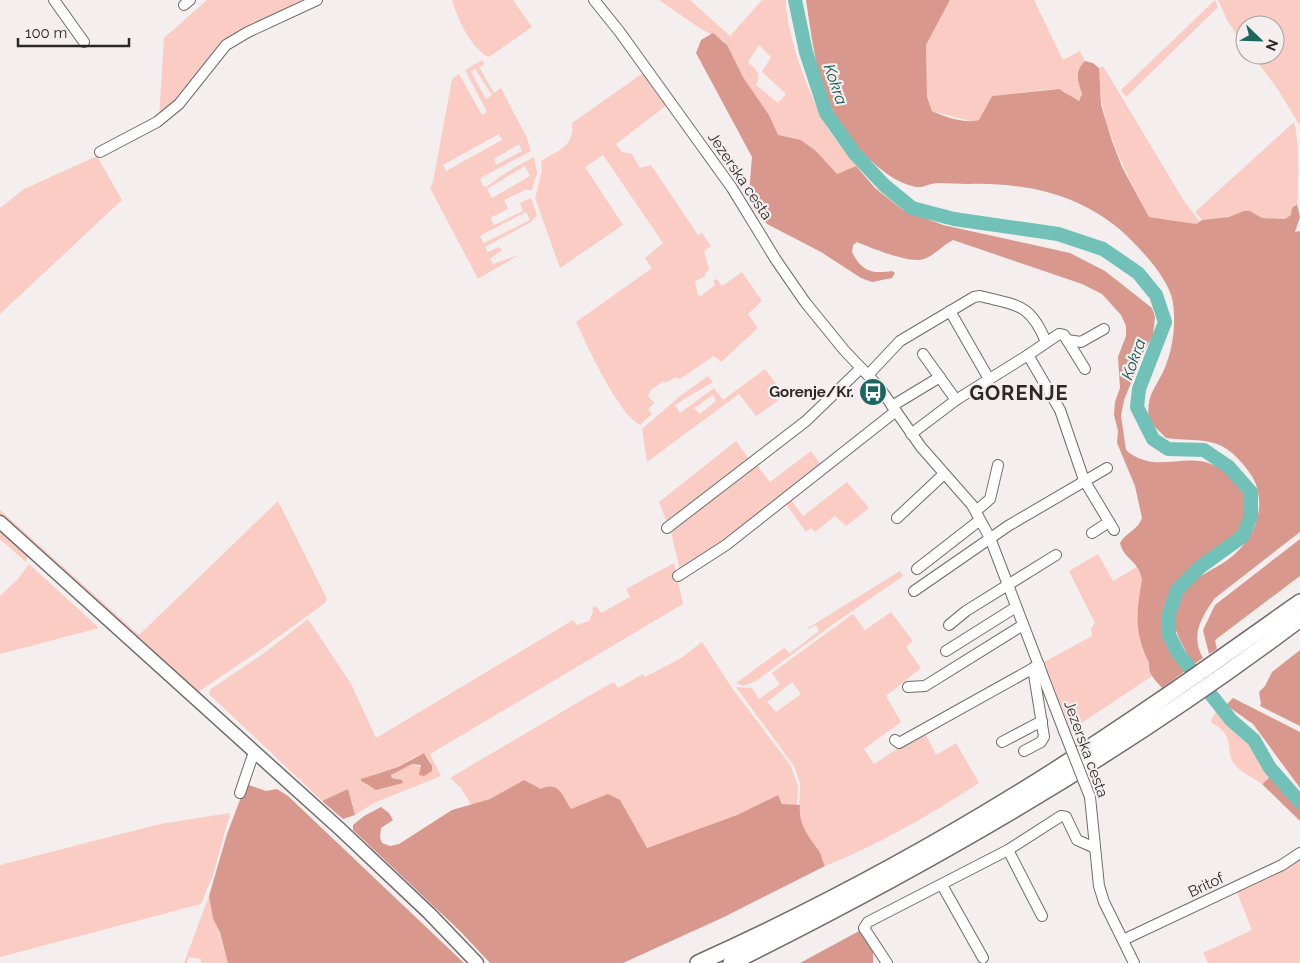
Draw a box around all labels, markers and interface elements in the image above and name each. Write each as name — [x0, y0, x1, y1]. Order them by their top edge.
scale bar — [18, 15, 129, 47]
north arrow — [1235, 15, 1285, 65]
text: 100 m — [25, 24, 67, 42]
text: N — [1263, 37, 1281, 53]
water label: Kokra — [820, 61, 851, 107]
street label: Jezerska cesta — [704, 129, 776, 223]
water label: Kokra — [1117, 336, 1150, 382]
bus stop icon: Gorenje/Kr. — [858, 377, 888, 407]
district label: GORENJE — [969, 381, 1069, 405]
place label: Gorenje/Kr. — [769, 383, 854, 401]
street label: Jezerska cesta — [1060, 698, 1112, 800]
street label: Britof — [1185, 869, 1228, 901]

